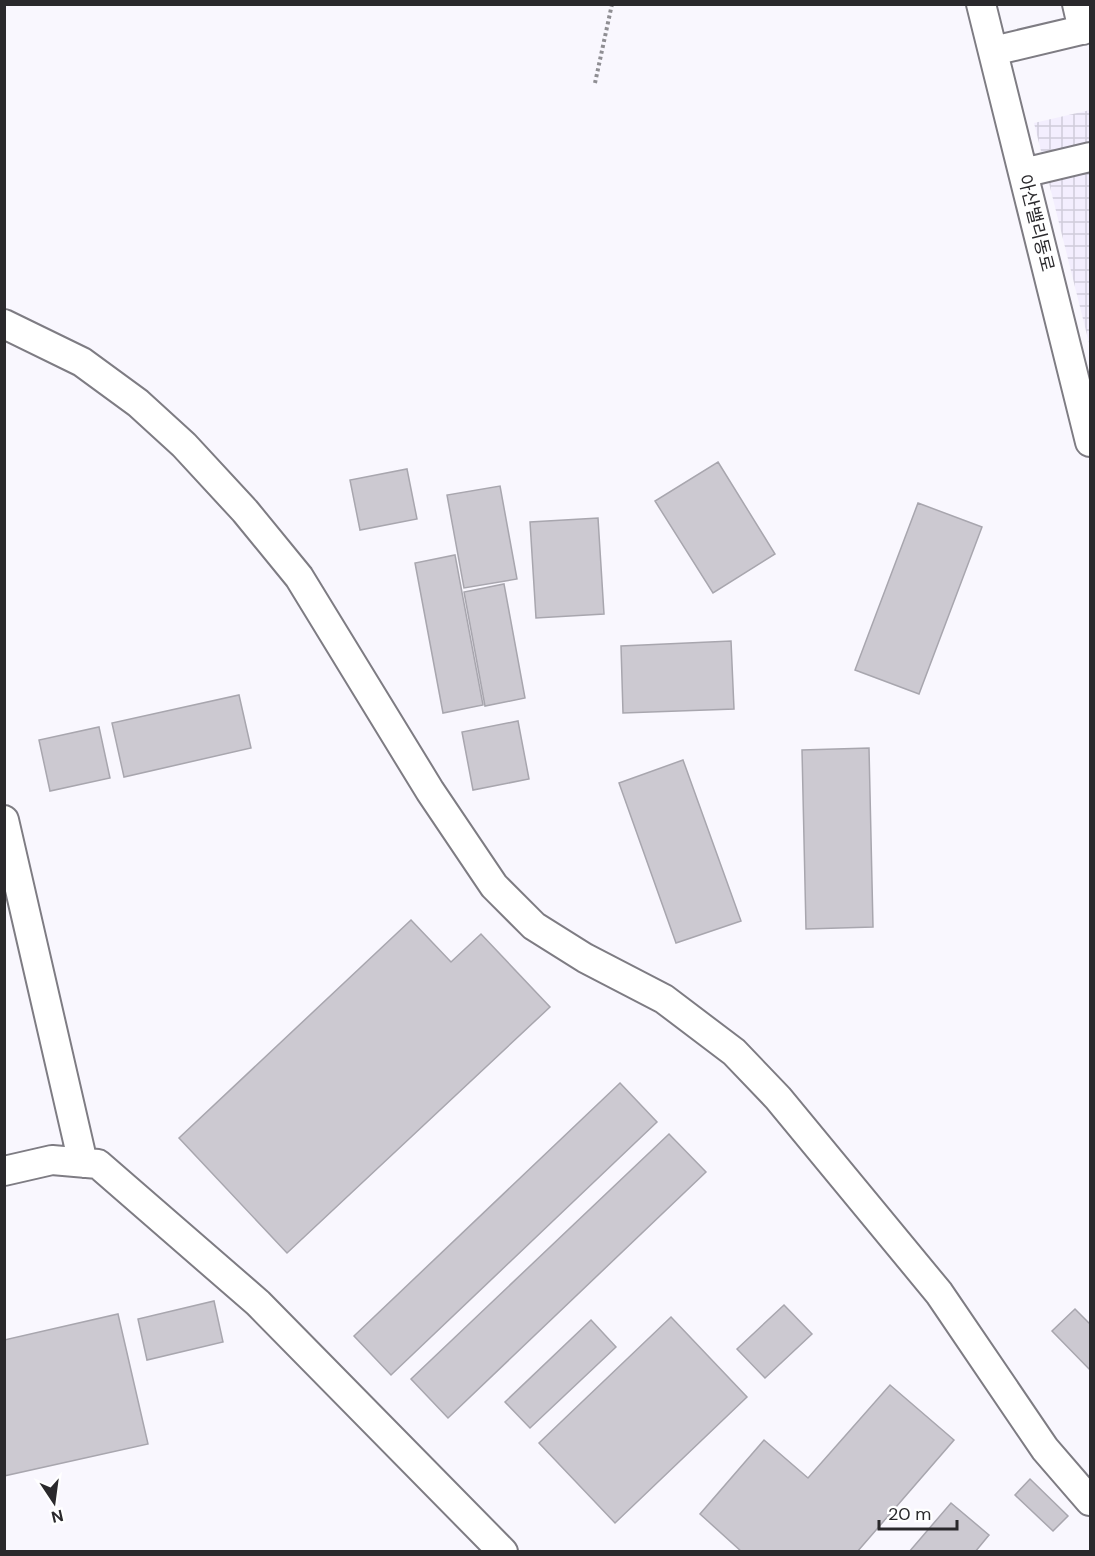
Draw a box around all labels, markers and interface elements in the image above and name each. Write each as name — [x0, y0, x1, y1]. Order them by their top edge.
street label: 아산밸리동로 — [1012, 172, 1060, 274]
north arrow — [24, 1472, 84, 1532]
scale bar — [879, 1493, 957, 1531]
text: 20 m — [888, 1502, 931, 1526]
text: N — [49, 1505, 65, 1528]

